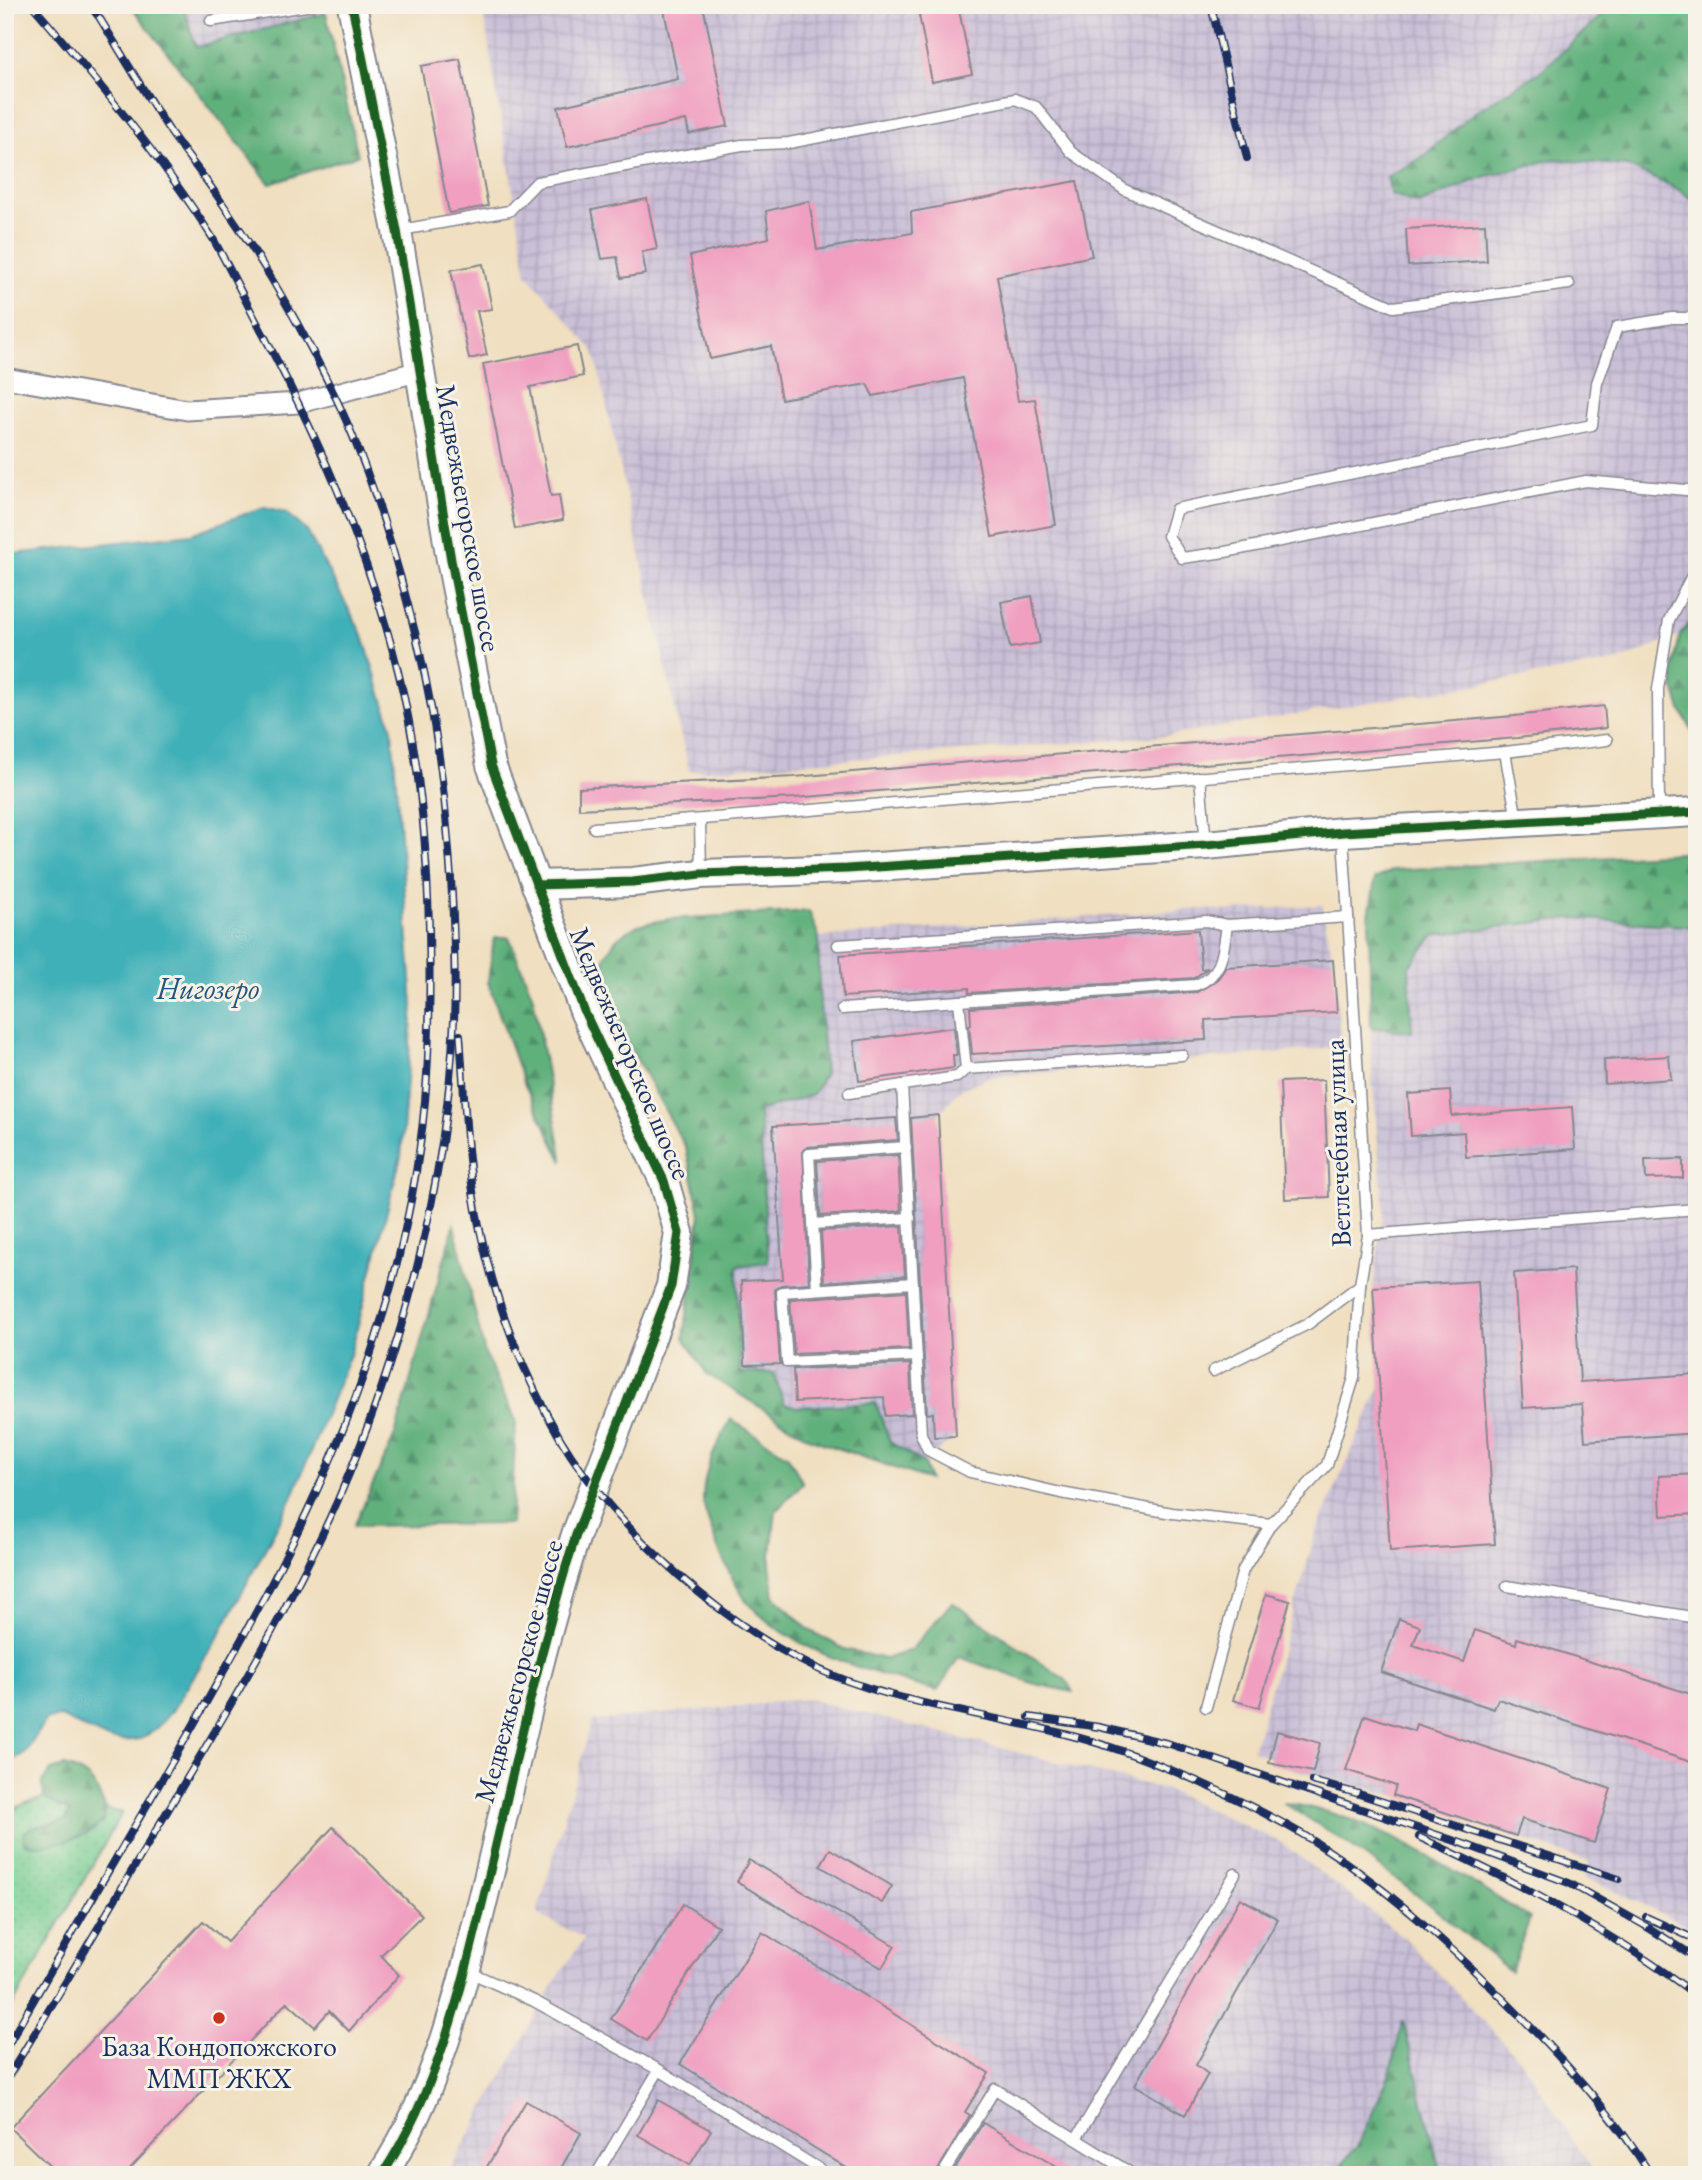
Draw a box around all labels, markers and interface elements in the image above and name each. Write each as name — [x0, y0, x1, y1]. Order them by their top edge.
street label: Медвежьегорское шоссе — [428, 381, 510, 655]
street label: Медвежьегорское шоссе — [562, 921, 701, 1185]
water label: Нигозеро — [156, 969, 259, 1008]
street label: Ветлечебная улица — [1315, 1037, 1359, 1248]
street label: Медвежьегорское шоссе — [466, 1535, 570, 1806]
marker: База Кондопожского ММП ЖКХ — [211, 2010, 227, 2026]
place label: База Кондопожского ММП ЖКХ — [101, 2028, 337, 2096]

